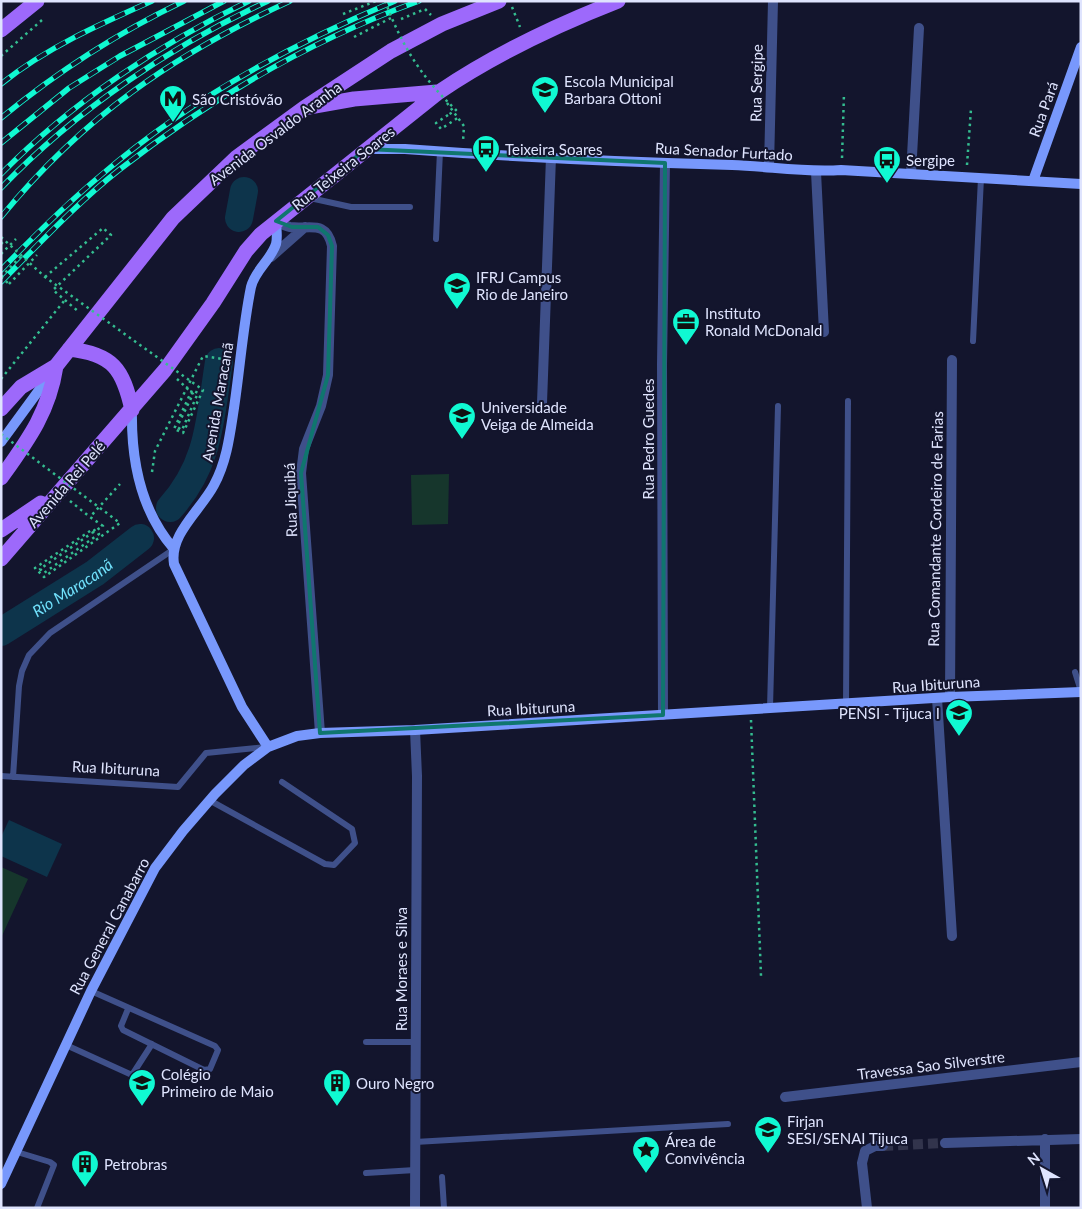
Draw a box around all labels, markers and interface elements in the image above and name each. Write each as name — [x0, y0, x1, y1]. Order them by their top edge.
street label: Rua Sergipe — [746, 44, 766, 122]
place label: Escola Municipal Barbara Ottoni — [564, 72, 674, 107]
school or university icon: Escola Municipal Barbara Ottoni — [530, 75, 560, 114]
street label: Avenida Osvaldo Aranha — [205, 77, 345, 189]
street label: Rua Pará — [1025, 79, 1061, 139]
metro station icon: São Cristóvão — [158, 84, 188, 123]
place label: São Cristóvão — [192, 90, 283, 108]
street label: Rua Teixeira Soares — [288, 122, 398, 214]
bus stop icon: Teixeira Soares — [471, 134, 501, 173]
street label: Rua Senador Furtado — [655, 138, 793, 164]
place label: Teixeira Soares — [505, 140, 602, 158]
bus stop icon: Sergipe — [872, 145, 902, 184]
place label: Sergipe — [906, 151, 955, 169]
place label: IFRJ Campus Rio de Janeiro — [476, 268, 568, 303]
school or university icon: IFRJ Campus Rio de Janeiro — [442, 271, 472, 310]
place label: Instituto Ronald McDonald — [705, 304, 822, 339]
office icon: Instituto Ronald McDonald — [671, 307, 701, 346]
street label: Avenida Maracanã — [198, 341, 236, 463]
street label: Rua Pedro Guedes — [639, 378, 657, 500]
place label: Universidade Veiga de Almeida — [481, 398, 594, 433]
school or university icon: Universidade Veiga de Almeida — [447, 401, 477, 440]
street label: Rua Comandante Cordeiro de Farias — [924, 411, 946, 647]
street label: Avenida Rei Pelé — [23, 437, 109, 531]
street label: Rua Jiquibá — [280, 463, 300, 537]
water label: Rio Maracanã — [28, 554, 116, 620]
street label: Rua Ibituruna — [891, 672, 981, 696]
street label: Rua Ibituruna — [486, 697, 576, 719]
school or university icon: PENSI - Tijuca I — [944, 698, 974, 737]
place label: PENSI - Tijuca I — [839, 704, 940, 722]
street label: Rua Ibituruna — [71, 757, 161, 779]
street label: Rua General Canabarro — [65, 855, 153, 997]
street label: Rua Moraes e Silva — [392, 907, 410, 1031]
street label: Travessa Sao Silverstre — [856, 1047, 1006, 1083]
place label: Colégio Primeiro de Maio — [161, 1065, 274, 1100]
school or university icon: Colégio Primeiro de Maio — [127, 1068, 157, 1107]
building icon: Ouro Negro — [322, 1068, 352, 1107]
place label: Ouro Negro — [356, 1074, 434, 1092]
place label: Firjan SESI/SENAI Tijuca — [787, 1112, 908, 1147]
school or university icon: Firjan SESI/SENAI Tijuca — [753, 1115, 783, 1154]
place label: Área de Convivência — [665, 1132, 745, 1167]
place icon: Área de Convivência — [631, 1135, 661, 1174]
north arrow — [1017, 1144, 1067, 1194]
building icon: Petrobras — [70, 1149, 100, 1188]
text: N — [1024, 1149, 1043, 1169]
place label: Petrobras — [104, 1155, 167, 1173]

